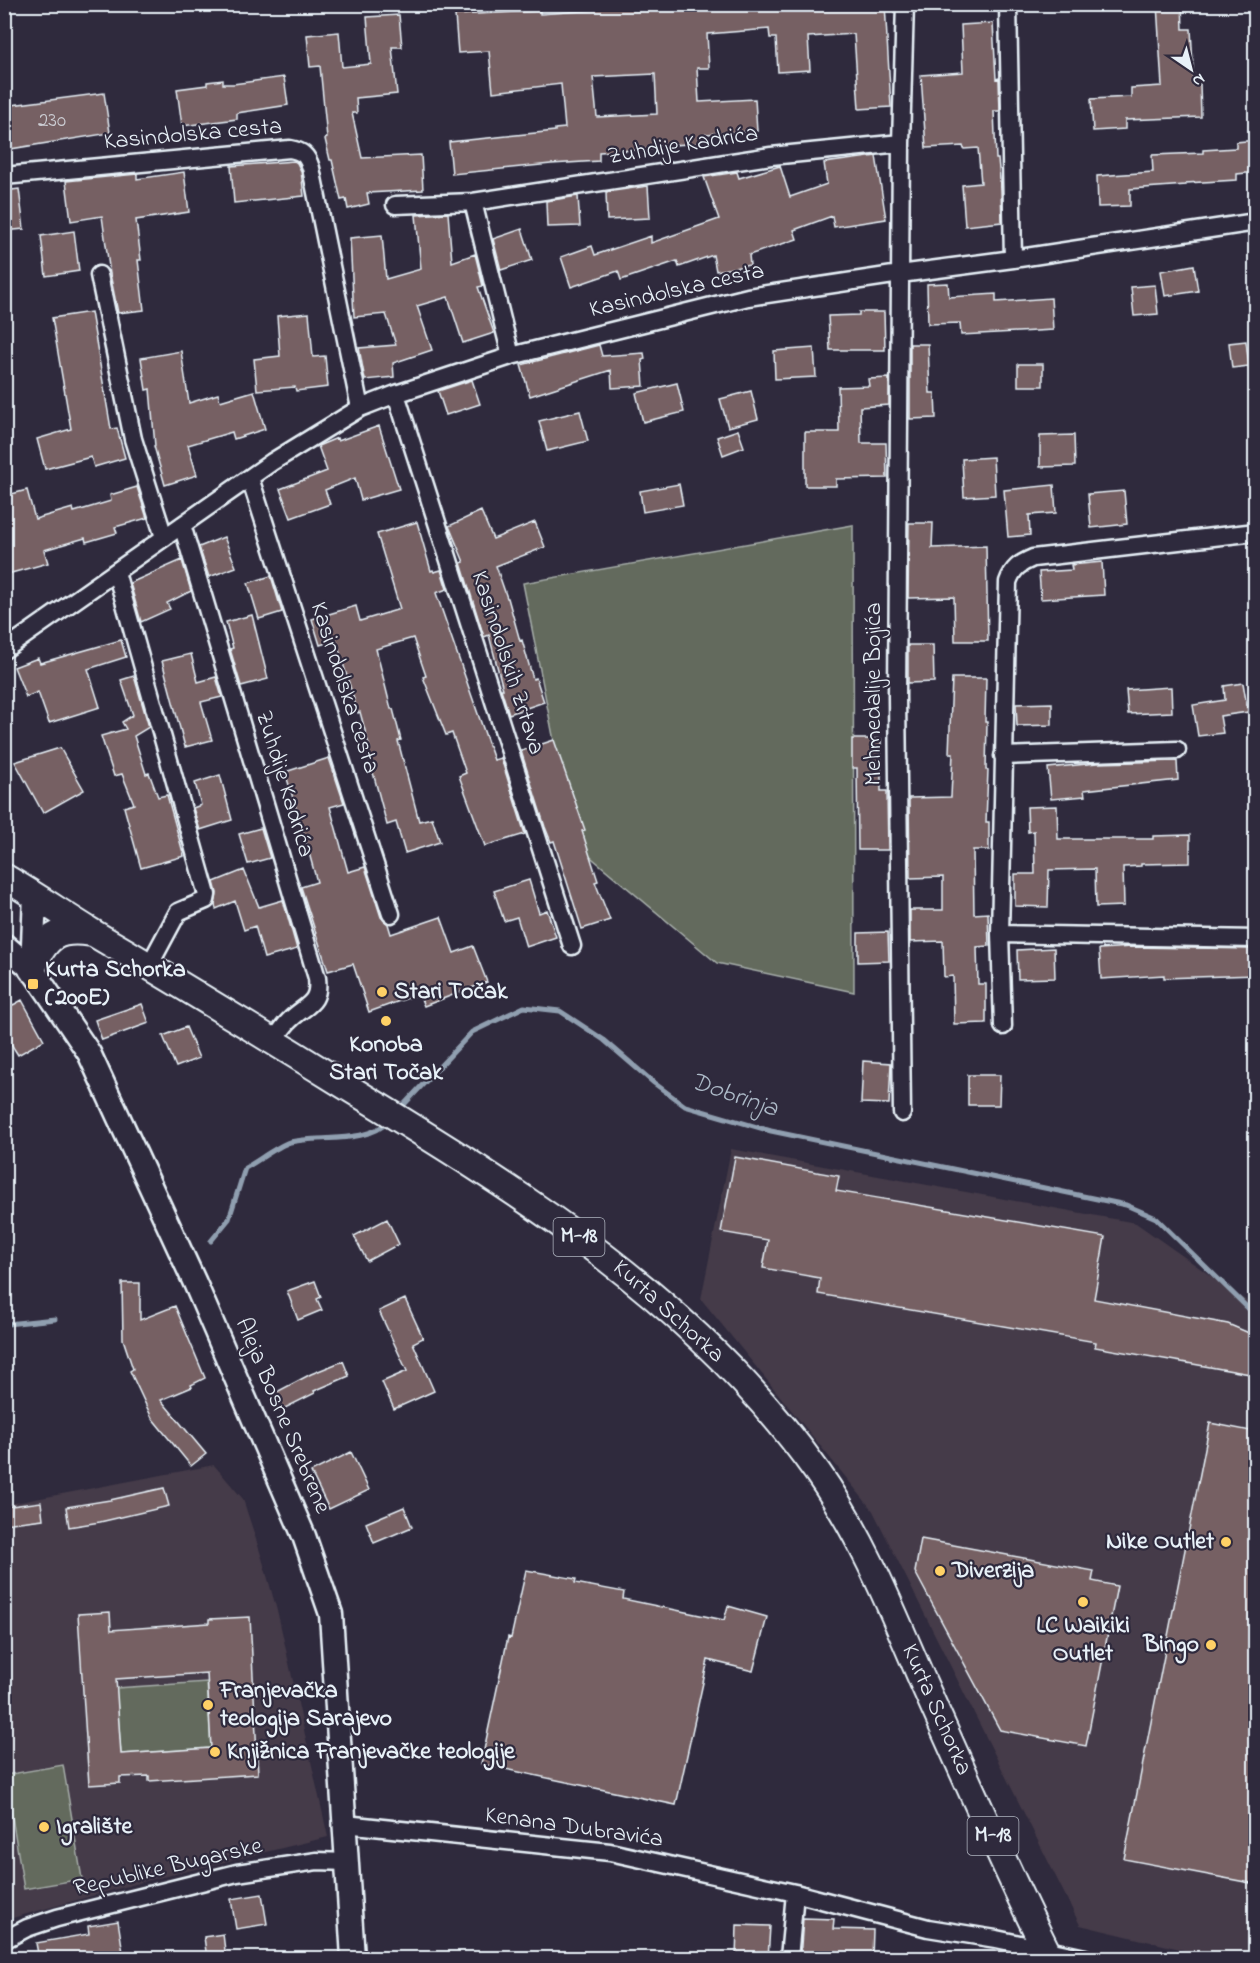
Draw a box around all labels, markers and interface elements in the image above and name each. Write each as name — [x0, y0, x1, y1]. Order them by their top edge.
north arrow — [1161, 39, 1221, 99]
text: N — [1187, 67, 1210, 93]
house number: 230 — [38, 106, 66, 136]
street label: Kasindolska cesta — [103, 110, 283, 160]
street label: Zuhdije Kadrića — [605, 117, 761, 175]
street label: Kasindolska cesta — [586, 254, 768, 328]
street label: Kasindolskih Zrtava — [461, 567, 553, 759]
street label: Kasindolska cesta — [300, 598, 388, 778]
street label: Mehmedalije Bojića — [857, 602, 892, 786]
street label: Zuhdije Kadrića — [245, 706, 323, 862]
place label: Kurta Schorka (200E) — [45, 953, 186, 1016]
place label: Stari Točak — [394, 975, 508, 1010]
marker: Kurta Schorka (200E) — [26, 977, 40, 991]
marker: Stari Točak — [375, 985, 389, 999]
marker: Konoba Stari Točak — [379, 1014, 393, 1028]
place label: Konoba Stari Točak — [329, 1028, 443, 1091]
water label: Dobrinja — [685, 1063, 784, 1129]
road number: M-18 — [554, 1218, 604, 1256]
street label: Kurta Schorka — [604, 1252, 732, 1372]
street label: Aleja Bosne Srebrene — [225, 1313, 339, 1520]
place label: Nike Outlet — [1106, 1525, 1215, 1560]
marker: Nike Outlet — [1219, 1535, 1233, 1549]
place label: Diverzija — [951, 1554, 1034, 1589]
marker: Diverzija — [933, 1564, 947, 1578]
marker: LC Waikiki Outlet — [1076, 1595, 1090, 1609]
place label: LC Waikiki Outlet — [1036, 1609, 1130, 1672]
place label: Bingo — [1142, 1628, 1199, 1664]
marker: Bingo — [1204, 1638, 1218, 1652]
street label: Kurta Schorka — [891, 1639, 981, 1781]
place label: Franjevačka teologija Sarajevo — [219, 1674, 392, 1738]
marker: Franjevačka teologija Sarajevo — [201, 1698, 215, 1712]
place label: Knjižnica Franjevačke teologije — [227, 1735, 516, 1771]
marker: Knjižnica Franjevačke teologije — [208, 1745, 222, 1759]
street label: Kenana Dubravića — [483, 1798, 665, 1858]
place label: Igralište — [56, 1810, 133, 1846]
road number: M-18 — [968, 1817, 1018, 1855]
marker: Igralište — [37, 1820, 51, 1834]
street label: Republike Bugarske — [70, 1829, 266, 1907]

